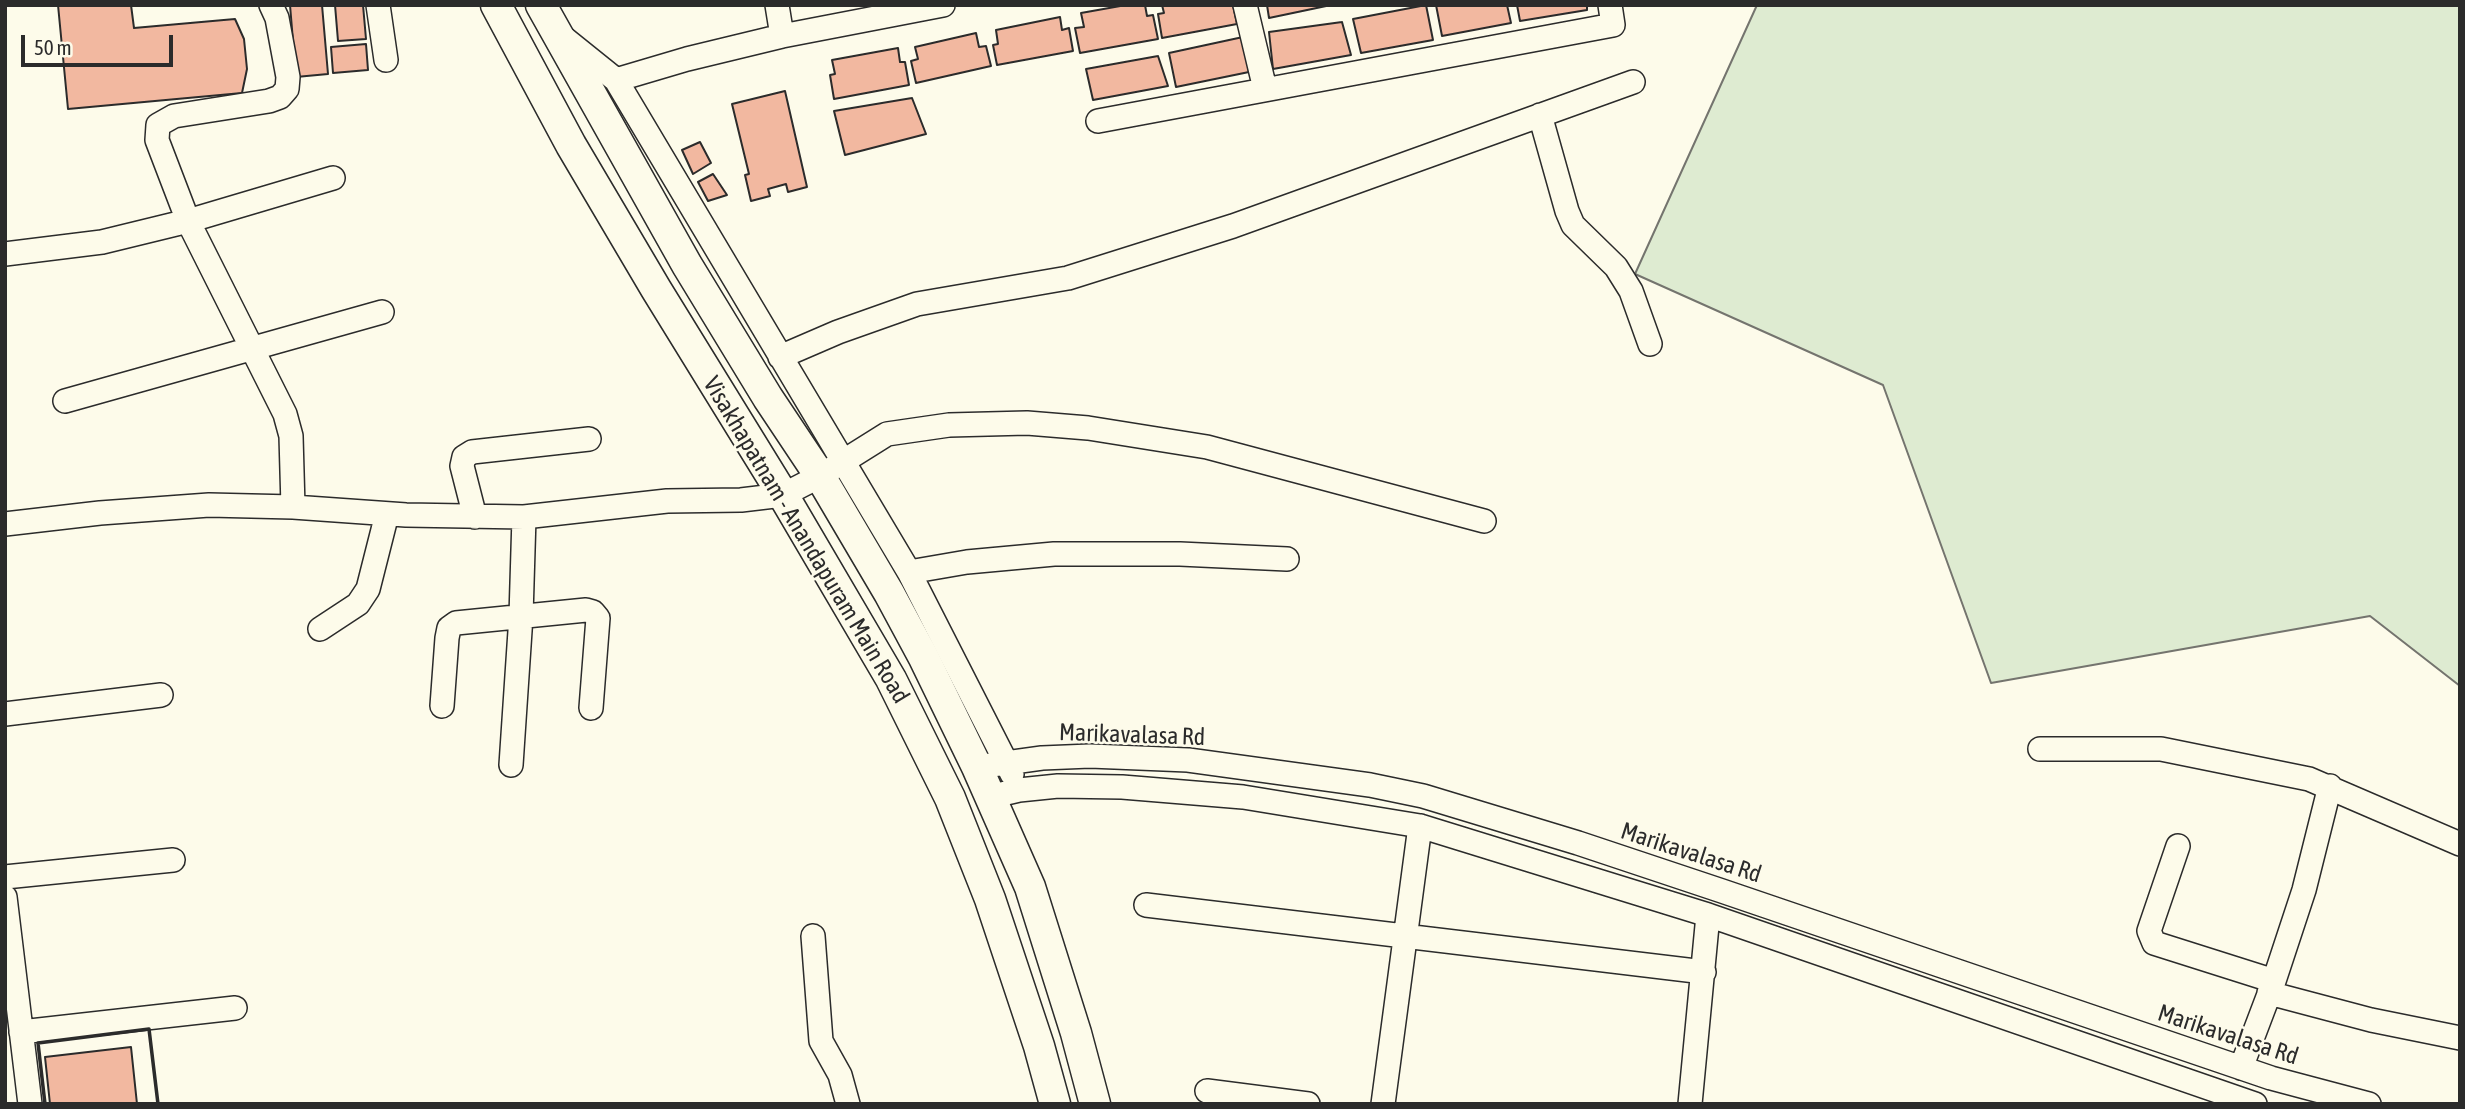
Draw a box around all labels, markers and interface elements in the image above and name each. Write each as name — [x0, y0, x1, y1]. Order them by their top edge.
scale bar — [24, 21, 177, 65]
text: 50 m — [34, 35, 72, 59]
street label: Visakhapatnam - Anandapuram Main Road — [697, 371, 915, 709]
street label: Marikavalasa Rd — [1058, 718, 1206, 752]
street label: Marikavalasa Rd — [1617, 817, 1765, 889]
street label: Marikavalasa Rd — [2154, 999, 2302, 1071]

